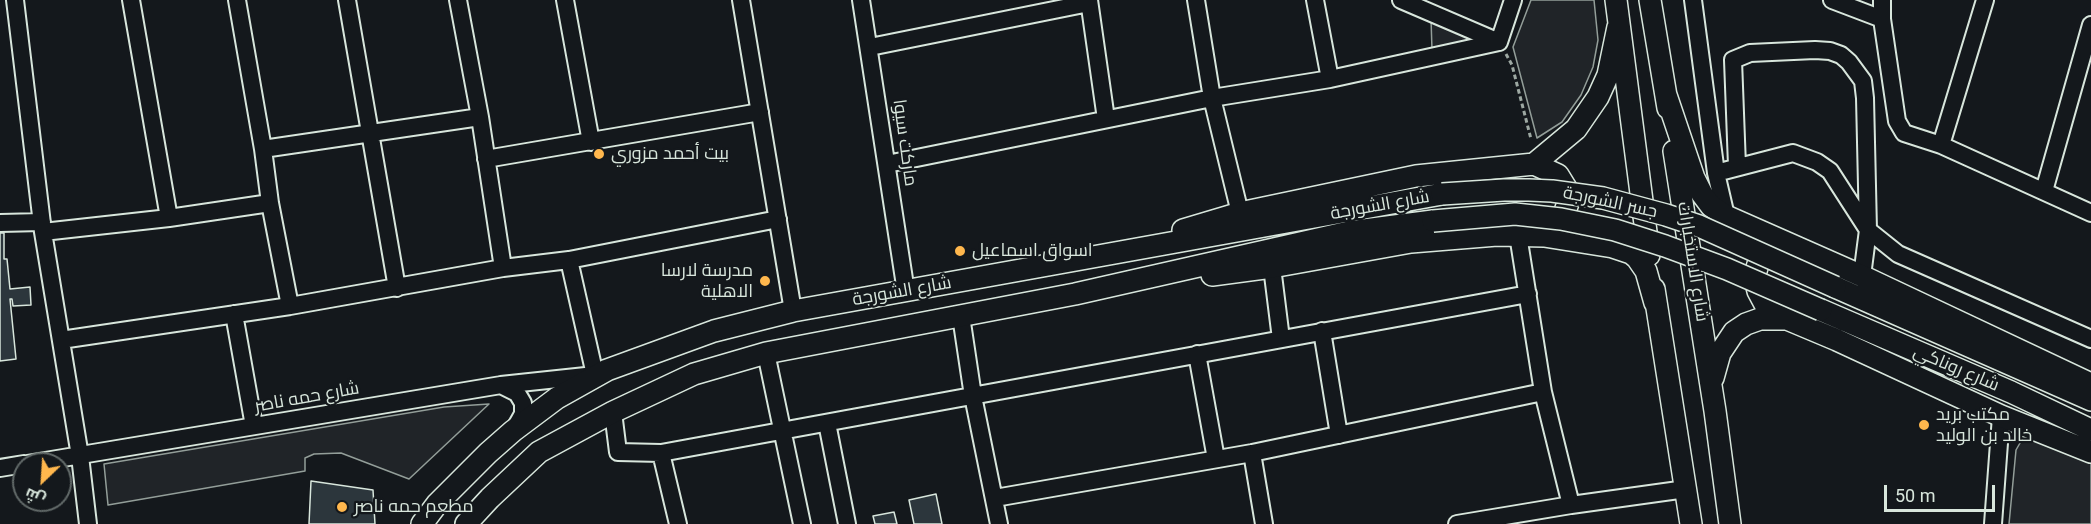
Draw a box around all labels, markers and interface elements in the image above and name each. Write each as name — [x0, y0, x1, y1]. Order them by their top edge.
street label: مارکت سیوا — [887, 98, 921, 188]
place label: بيت أحمد مزوري — [611, 143, 729, 165]
marker: بيت أحمد مزوري — [592, 147, 606, 161]
street label: جسر الشورجة — [1561, 182, 1659, 224]
street label: شارع الشورجة — [1329, 187, 1431, 225]
street label: شارع الاستخبارات — [1672, 200, 1712, 324]
place label: اسواق اسماعيل — [972, 240, 1093, 262]
marker: اسواق اسماعيل — [953, 244, 967, 258]
place label: مدرسة لارسا الاهلية — [661, 260, 753, 302]
street label: شارع الشورجة — [851, 273, 953, 311]
marker: مدرسة لارسا الاهلية — [758, 274, 772, 288]
street label: شارع روناكي — [1910, 341, 2002, 397]
street label: شارع حمه ناصر — [253, 378, 361, 418]
place label: مكتب بريد خالد بن الوليد — [1936, 404, 2032, 446]
marker: مكتب بريد خالد بن الوليد — [1917, 418, 1931, 432]
north arrow — [12, 452, 72, 512]
scale bar — [1887, 473, 1998, 511]
text: ش — [22, 484, 48, 510]
text: 50 m — [1895, 485, 1935, 506]
place label: مطعم حمه ناصر — [354, 496, 473, 518]
marker: مطعم حمه ناصر — [335, 500, 349, 514]

